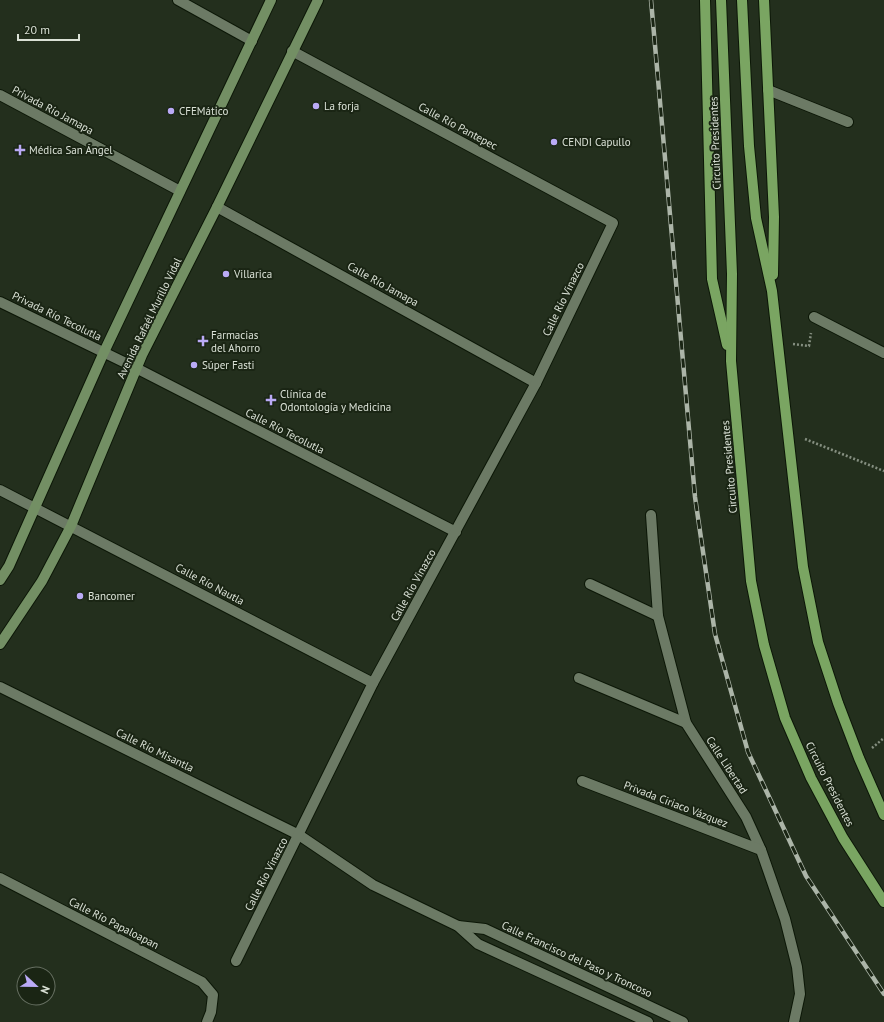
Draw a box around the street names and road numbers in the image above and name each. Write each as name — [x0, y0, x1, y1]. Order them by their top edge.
street label: Privada Río Jamapa — [10, 83, 96, 137]
street label: Circuito Presidentes — [706, 96, 724, 190]
street label: Calle Río Pantepec — [416, 99, 500, 153]
street label: Avenida Rafaél Murillo Vidal — [114, 255, 185, 381]
street label: Calle Río Jamapa — [345, 259, 421, 309]
street label: Calle Río Vinazco — [539, 260, 587, 338]
street label: Privada Río Tecolutla — [10, 288, 104, 344]
street label: Calle Río Tecolutla — [243, 405, 327, 457]
street label: Circuito Presidentes — [718, 420, 740, 514]
street label: Calle Río Vinazco — [387, 546, 439, 624]
street label: Calle Río Nautla — [173, 560, 247, 608]
street label: Calle Río Misantla — [114, 725, 196, 775]
street label: Calle Libertad — [703, 734, 751, 796]
street label: Circuito Presidentes — [803, 739, 858, 829]
street label: Privada Ciriaco Vázquez — [622, 778, 730, 830]
street label: Calle Río Vinazco — [242, 835, 291, 913]
street label: Calle Río Papaloapan — [67, 894, 161, 952]
street label: Calle Francisco del Paso y Troncoso — [499, 918, 655, 1000]

